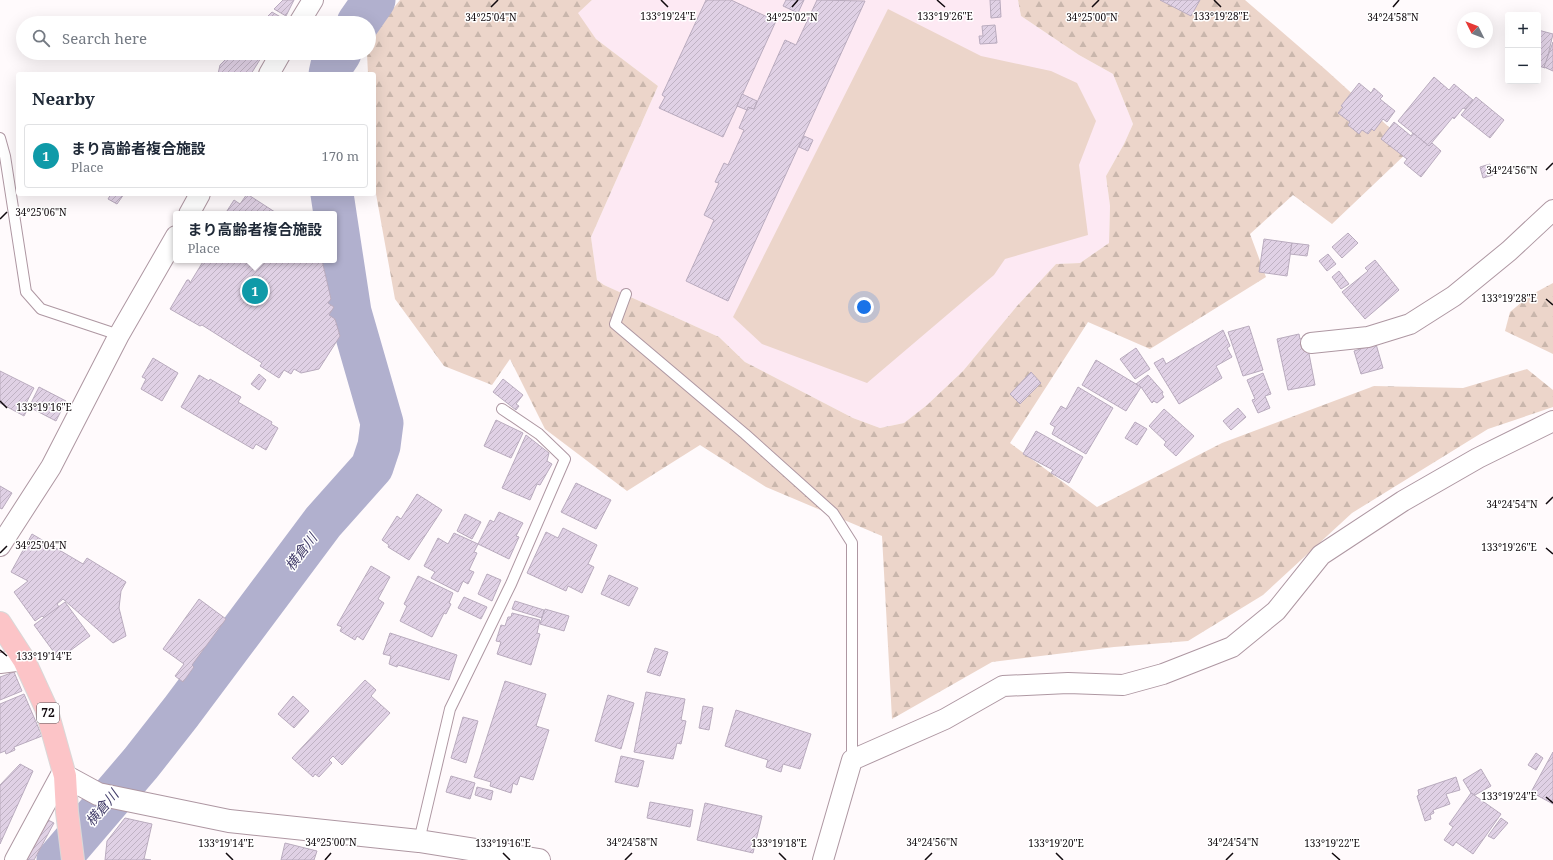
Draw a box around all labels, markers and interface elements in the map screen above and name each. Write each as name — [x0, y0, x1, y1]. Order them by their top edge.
text: 133°19'24"E — [640, 9, 696, 23]
text: 133°19'26"E — [917, 9, 973, 23]
text: 133°19'28"E — [1193, 9, 1249, 23]
text: 34°25'04"N — [465, 10, 517, 24]
text: 34°25'02"N — [766, 10, 818, 24]
text: 34°25'00"N — [1066, 10, 1118, 24]
text: 34°24'58"N — [1367, 10, 1419, 24]
north arrow — [1457, 12, 1493, 48]
map controls — [1505, 12, 1541, 84]
button: + — [1505, 12, 1541, 48]
search box — [16, 16, 376, 60]
icon: search — [30, 27, 52, 49]
text: Search here — [62, 28, 147, 48]
button: − — [1505, 48, 1541, 84]
text: Nearby — [32, 87, 95, 110]
text: まり高齢者複合施設 — [71, 138, 206, 158]
text: 1 — [42, 147, 50, 165]
text: 170 m — [322, 147, 359, 165]
text: Place — [71, 158, 104, 176]
text: 34°24'56"N — [1486, 163, 1538, 177]
text: 34°25'06"N — [15, 205, 67, 219]
popup — [173, 211, 337, 263]
text: まり高齢者複合施設 — [187, 219, 323, 239]
text: Place — [187, 239, 220, 257]
pin: 1 — [242, 276, 268, 306]
text: 133°19'28"E — [1481, 291, 1537, 305]
your location — [854, 297, 874, 317]
text: 133°19'16"E — [16, 400, 72, 414]
text: 34°24'54"N — [1486, 497, 1538, 511]
water label: 横倉川 — [280, 528, 322, 574]
text: 34°25'04"N — [15, 538, 67, 552]
text: 133°19'26"E — [1481, 540, 1537, 554]
text: 133°19'14"E — [16, 649, 72, 663]
road number: 72 — [37, 703, 59, 723]
water label: 横倉川 — [81, 784, 124, 830]
text: 133°19'24"E — [1481, 789, 1537, 803]
text: 34°25'00"N — [305, 835, 357, 849]
text: 34°24'58"N — [606, 835, 658, 849]
text: 34°24'56"N — [906, 835, 958, 849]
text: 34°24'54"N — [1207, 835, 1259, 849]
text: 133°19'14"E — [198, 836, 254, 850]
text: 133°19'16"E — [475, 836, 531, 850]
text: 133°19'18"E — [751, 836, 807, 850]
text: 133°19'20"E — [1028, 836, 1084, 850]
text: 133°19'22"E — [1304, 836, 1360, 850]

